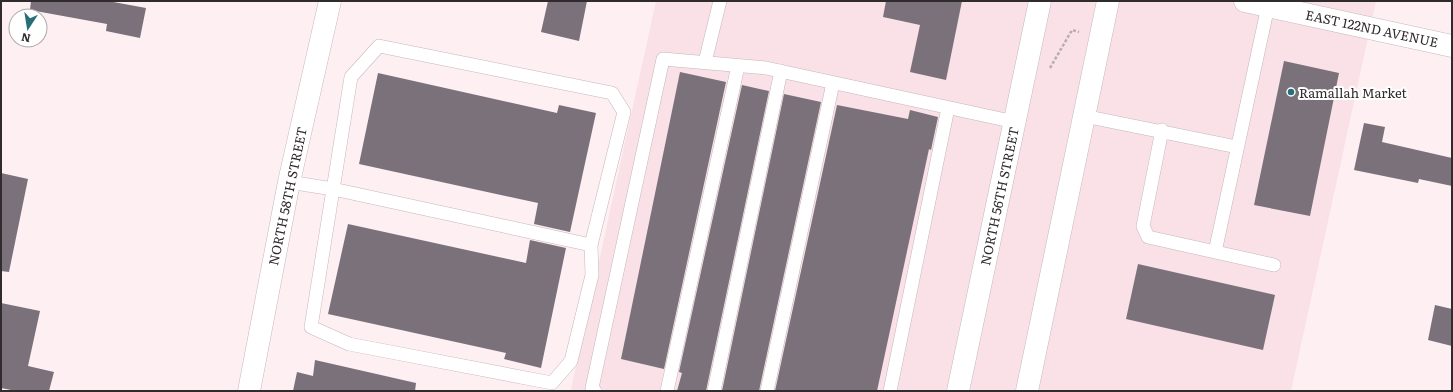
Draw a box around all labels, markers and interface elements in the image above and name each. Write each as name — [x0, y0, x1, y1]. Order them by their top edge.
street label: EAST 122ND AVENUE — [1304, 5, 1440, 51]
north arrow — [8, 8, 48, 48]
text: N — [20, 30, 32, 48]
place label: Ramallah Market — [1299, 83, 1408, 102]
marker: Ramallah Market — [1286, 87, 1296, 97]
street label: NORTH 58TH STREET — [263, 125, 311, 267]
street label: NORTH 56TH STREET — [975, 125, 1023, 267]

